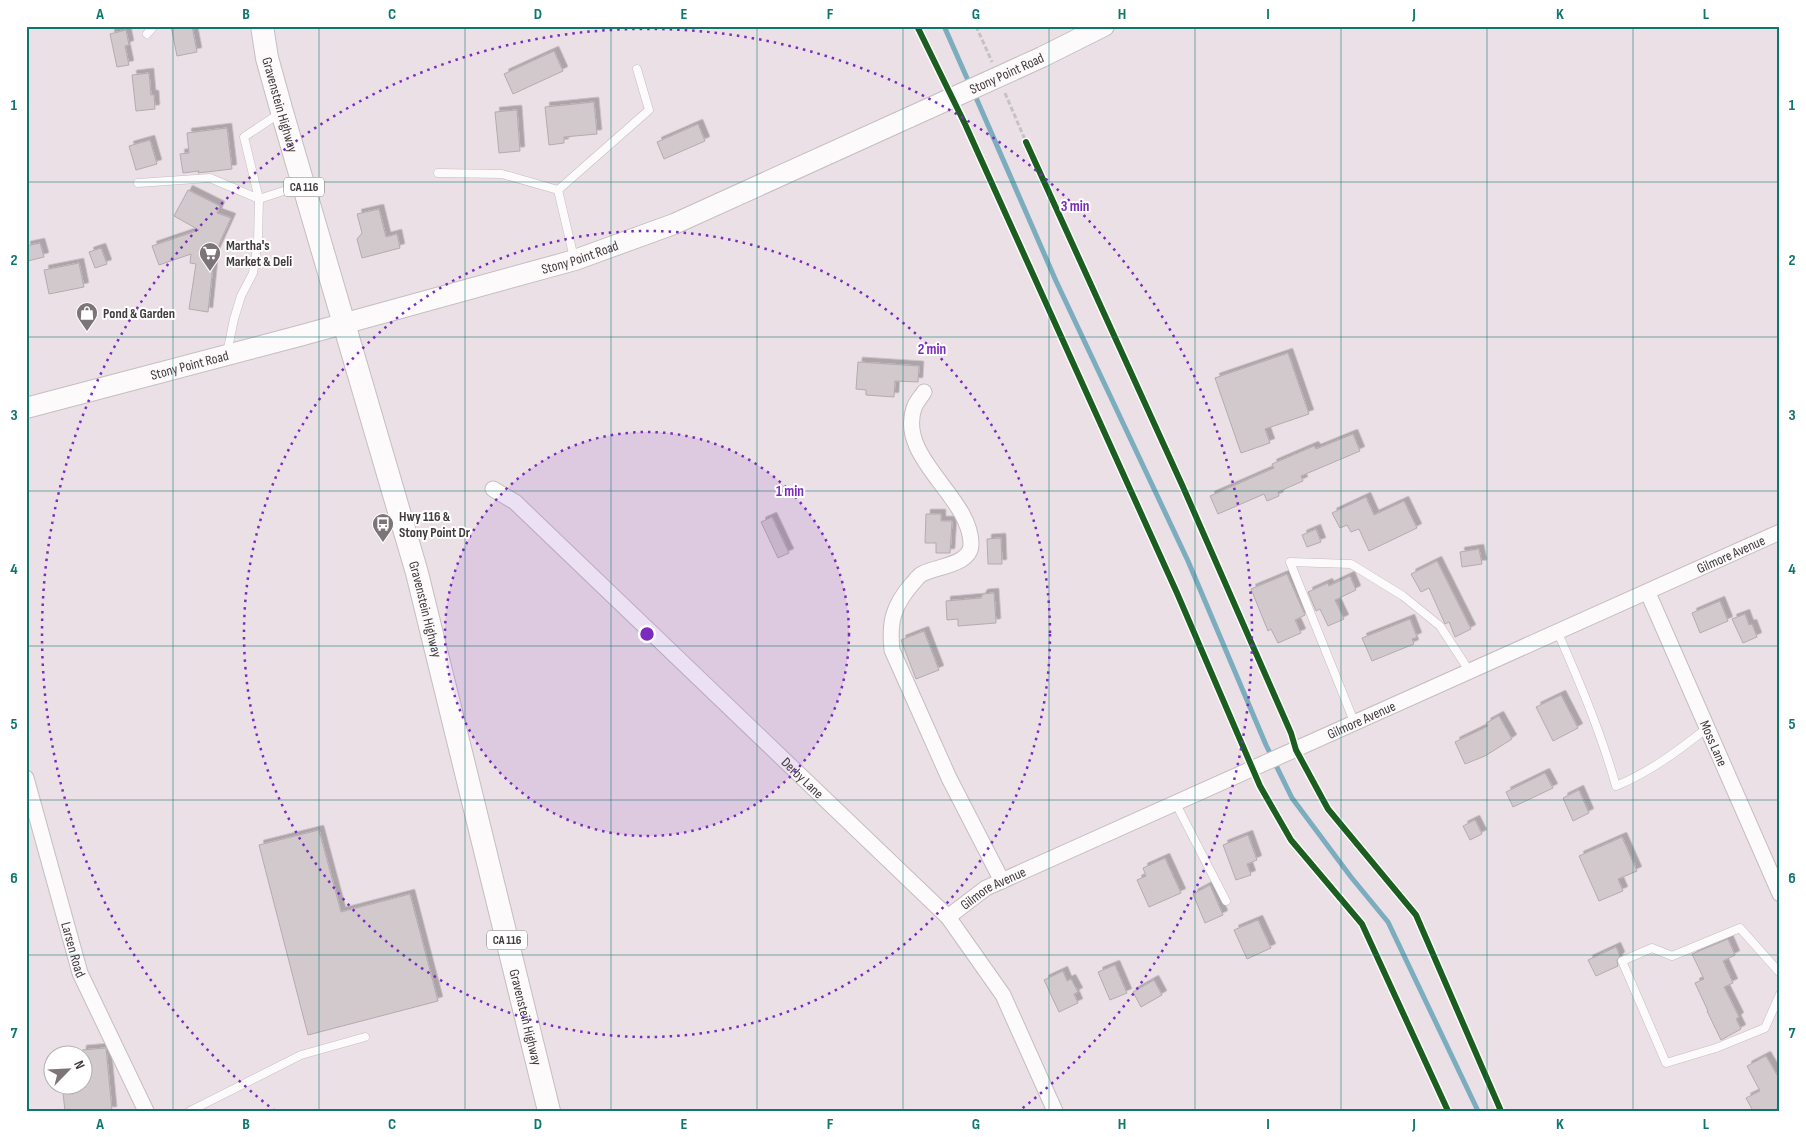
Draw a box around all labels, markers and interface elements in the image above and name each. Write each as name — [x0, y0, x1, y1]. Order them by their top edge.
text: A — [95, 5, 104, 24]
text: B — [242, 5, 250, 24]
text: C — [388, 5, 396, 24]
text: D — [534, 5, 542, 24]
text: E — [681, 5, 688, 24]
text: F — [827, 5, 834, 24]
text: G — [972, 5, 980, 24]
text: H — [1118, 5, 1126, 24]
text: I — [1266, 5, 1270, 24]
text: J — [1411, 5, 1416, 24]
text: K — [1556, 5, 1564, 24]
text: L — [1703, 5, 1710, 24]
street label: Stony Point Road — [967, 49, 1047, 98]
street label: Gravenstein Highway — [258, 55, 302, 155]
text: 1 — [11, 96, 18, 115]
text: 1 — [1789, 96, 1796, 115]
road number: CA 116 — [284, 178, 324, 196]
text: 3 min — [1061, 197, 1089, 216]
place label: Martha's Market & Deli — [226, 237, 292, 270]
street label: Stony Point Road — [540, 237, 621, 278]
supermarket icon: Martha's Market & Deli — [198, 241, 222, 272]
text: 2 — [10, 251, 18, 270]
text: 2 — [1788, 251, 1796, 270]
shop icon: Pond & Garden — [75, 301, 99, 332]
place label: Pond & Garden — [103, 305, 175, 322]
text: 2 min — [918, 340, 946, 359]
street label: Stony Point Road — [149, 347, 230, 384]
text: 3 — [10, 406, 18, 425]
text: 3 — [1788, 406, 1796, 425]
text: 1 min — [776, 482, 804, 501]
place label: Hwy 116 & Stony Point Dr — [399, 508, 471, 541]
bus stop icon: Hwy 116 & Stony Point Dr — [371, 512, 395, 543]
street label: Gilmore Avenue — [1694, 532, 1768, 577]
street label: Gravenstein Highway — [405, 559, 446, 660]
text: 4 — [10, 560, 18, 579]
text: 4 — [1788, 560, 1796, 579]
centre of rings — [638, 625, 656, 643]
street label: Gilmore Avenue — [1325, 698, 1398, 743]
text: 5 — [10, 715, 18, 734]
text: 5 — [1788, 715, 1796, 734]
street label: Moss Lane — [1696, 718, 1731, 769]
street label: Derby Lane — [778, 754, 827, 802]
street label: Gilmore Avenue — [957, 863, 1029, 914]
text: 6 — [10, 869, 18, 888]
text: 6 — [1788, 869, 1796, 888]
street label: Larsen Road — [57, 920, 89, 981]
road number: CA 116 — [487, 930, 527, 950]
street label: Gravenstein Highway — [505, 967, 546, 1068]
text: 7 — [11, 1024, 18, 1043]
text: 7 — [1789, 1024, 1796, 1043]
north arrow — [42, 1044, 92, 1094]
text: N — [70, 1058, 89, 1072]
text: A — [95, 1115, 104, 1134]
text: B — [242, 1115, 250, 1134]
text: C — [388, 1115, 396, 1134]
text: D — [534, 1115, 542, 1134]
text: E — [681, 1115, 688, 1134]
text: F — [827, 1115, 834, 1134]
text: G — [972, 1115, 980, 1134]
text: H — [1118, 1115, 1126, 1134]
text: I — [1266, 1115, 1270, 1134]
text: J — [1411, 1115, 1416, 1134]
text: K — [1556, 1115, 1564, 1134]
text: L — [1703, 1115, 1710, 1134]

